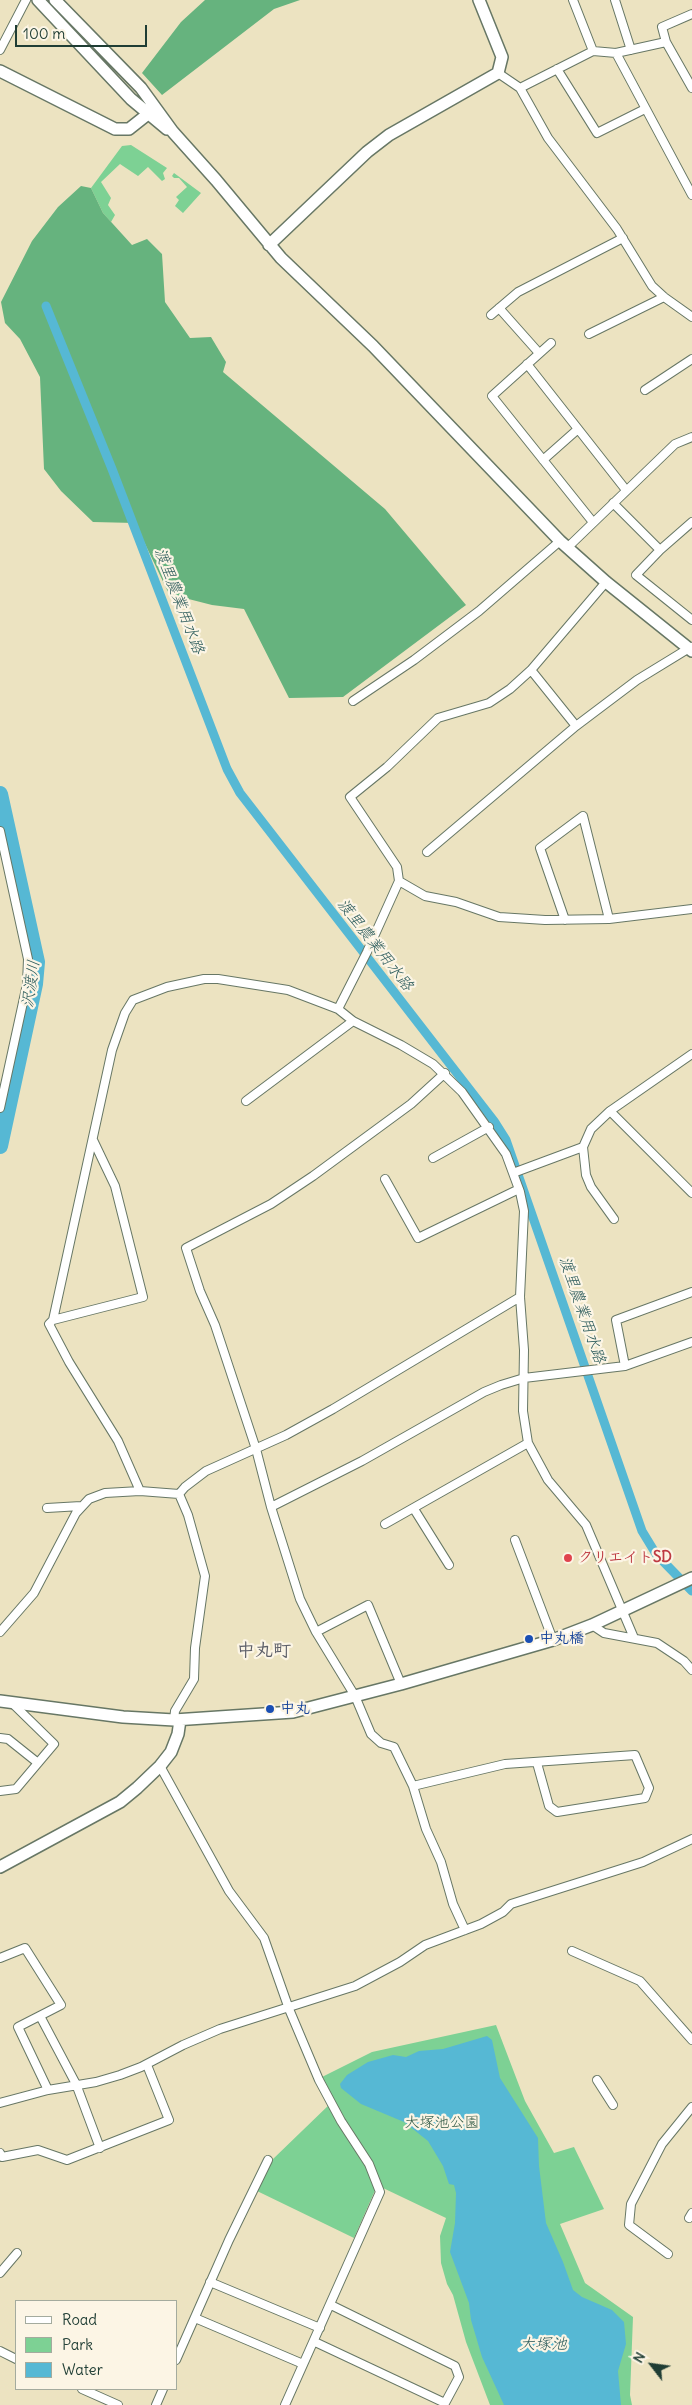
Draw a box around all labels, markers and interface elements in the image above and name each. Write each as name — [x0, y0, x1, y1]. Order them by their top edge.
scale bar — [18, 15, 150, 47]
text: 100 m — [23, 24, 65, 43]
water label: 渡里農業用水路 — [150, 545, 208, 657]
water label: 渡里農業用水路 — [333, 895, 417, 995]
water label: 沢渡川 — [18, 959, 44, 1009]
water label: 渡里農業用水路 — [555, 1254, 609, 1366]
place label: クリエイトSD — [578, 1549, 672, 1567]
marker: クリエイトSD — [562, 1552, 574, 1564]
place label: 中丸橋 — [539, 1630, 584, 1648]
marker: 中丸橋 — [523, 1633, 535, 1645]
district label: 中丸町 — [237, 1640, 291, 1662]
place label: 中丸 — [280, 1700, 310, 1718]
marker: 中丸 — [264, 1703, 276, 1715]
park label: 大塚池公園 — [405, 2114, 479, 2132]
legend — [15, 2300, 178, 2390]
text: Road — [62, 2310, 97, 2329]
water label: 大塚池 — [519, 2334, 567, 2354]
text: Park — [62, 2335, 93, 2354]
north arrow — [627, 2340, 677, 2390]
text: N — [629, 2349, 649, 2366]
text: Water — [62, 2360, 103, 2379]

